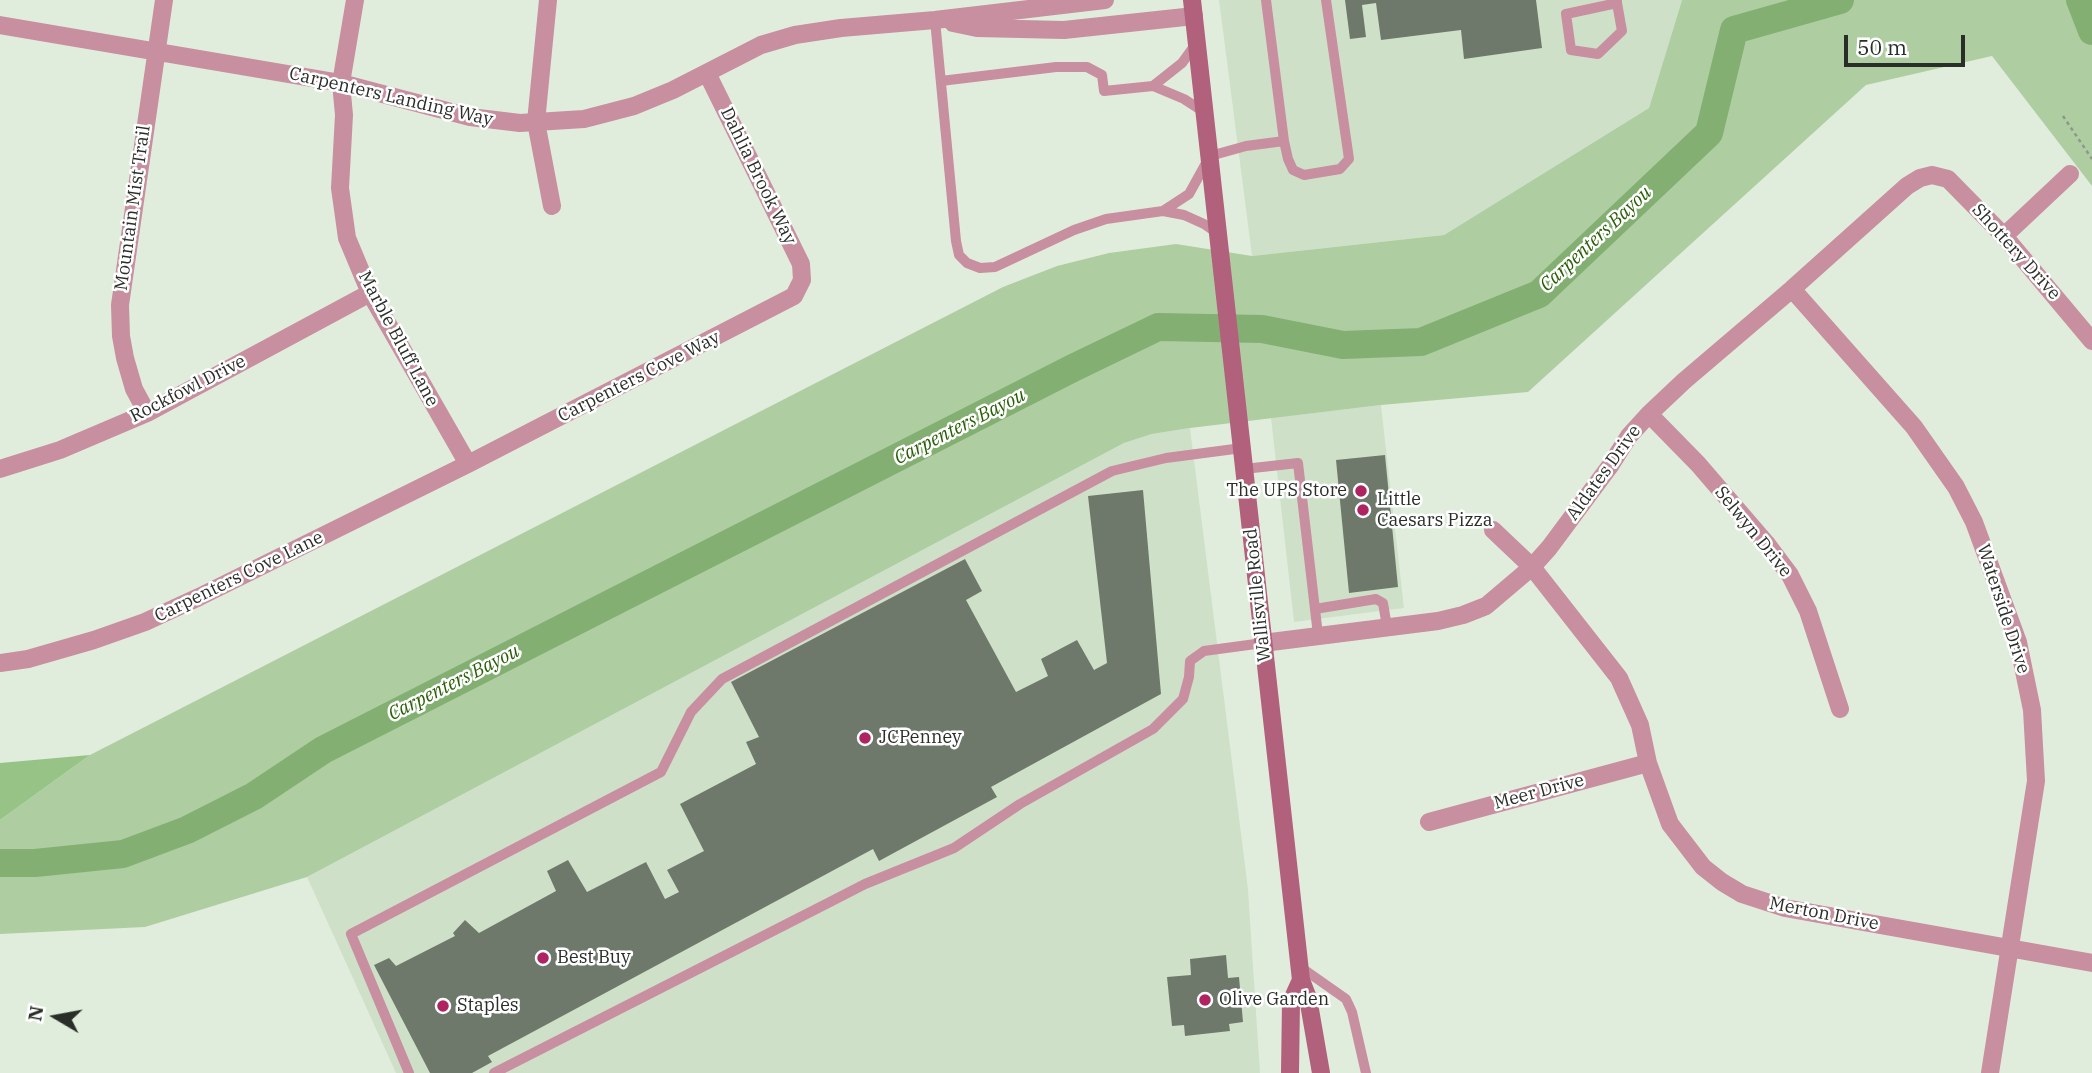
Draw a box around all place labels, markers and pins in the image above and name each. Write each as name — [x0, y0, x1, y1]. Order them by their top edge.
place label: The UPS Store — [1226, 480, 1347, 502]
marker: The UPS Store — [1353, 483, 1369, 499]
place label: Little Caesars Pizza — [1377, 489, 1493, 532]
marker: Little Caesars Pizza — [1355, 502, 1371, 518]
place label: JCPenney — [879, 727, 962, 749]
marker: JCPenney — [857, 730, 873, 746]
place label: Best Buy — [557, 947, 631, 969]
marker: Best Buy — [535, 950, 551, 966]
place label: Olive Garden — [1219, 989, 1329, 1011]
marker: Olive Garden — [1197, 992, 1213, 1008]
place label: Staples — [457, 995, 519, 1017]
marker: Staples — [435, 998, 451, 1014]

